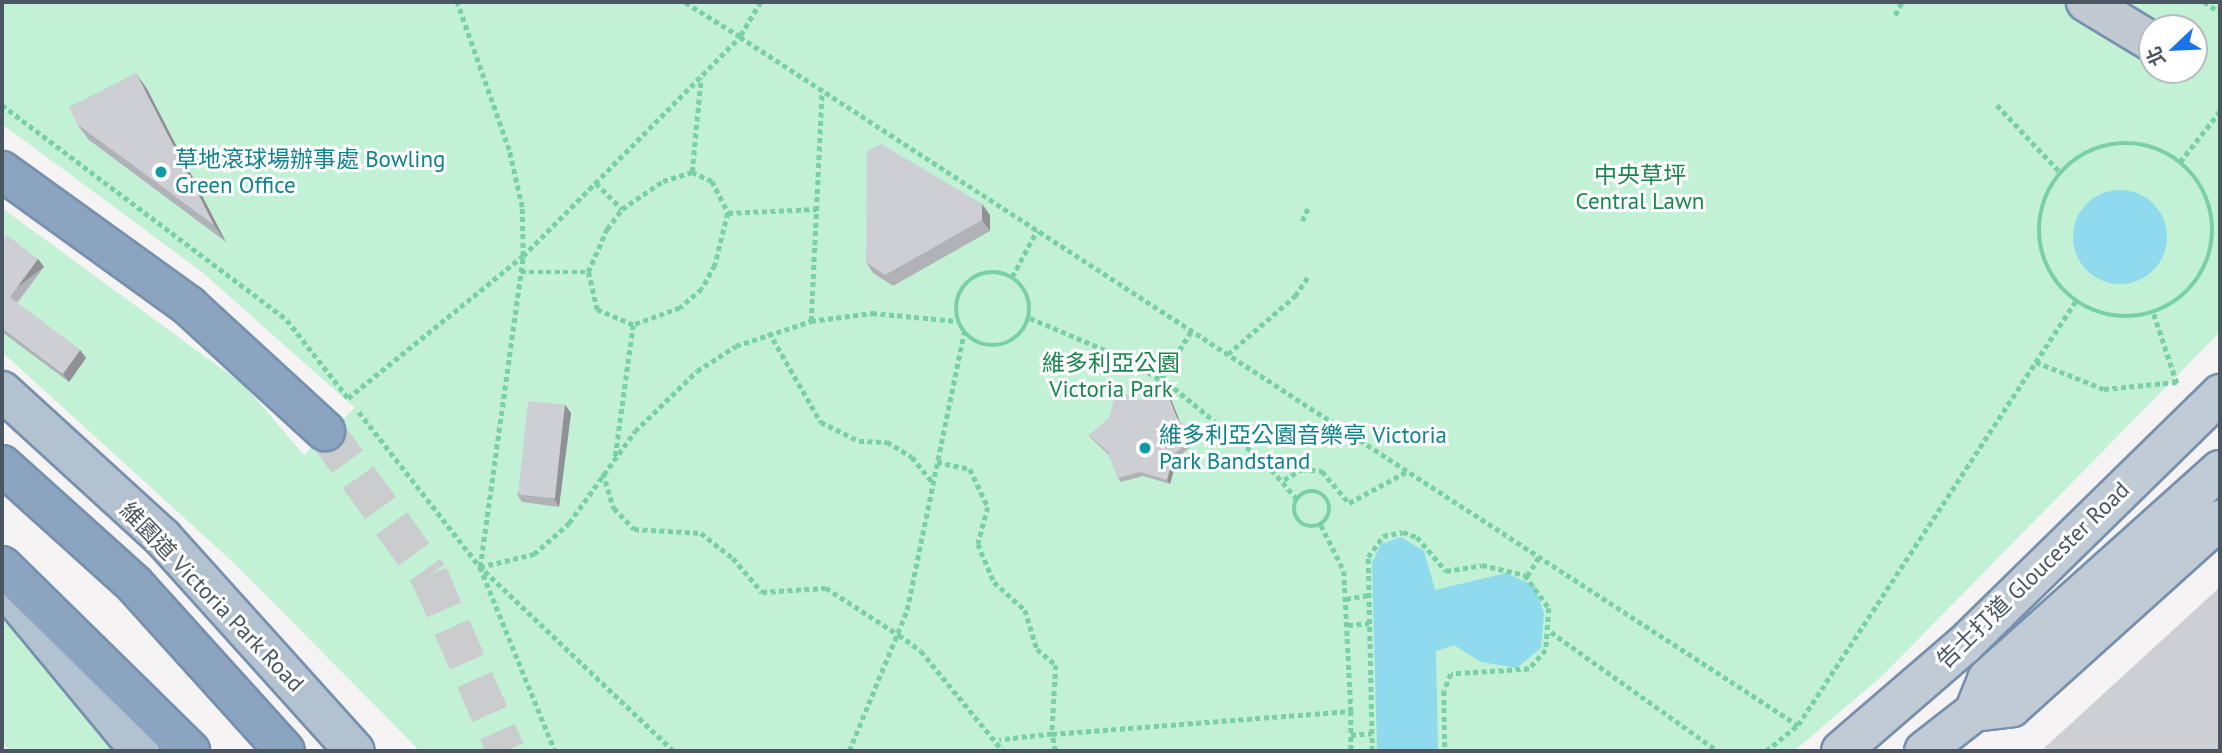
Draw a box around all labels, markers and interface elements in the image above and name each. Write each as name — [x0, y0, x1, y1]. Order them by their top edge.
north arrow — [2138, 14, 2208, 84]
text: 北 — [2141, 43, 2170, 70]
place label: 草地滾球場辦事處 Bowling Green Office — [175, 145, 445, 199]
park label: 中央草坪 Central Lawn — [1576, 161, 1704, 215]
marker: 草地滾球場辦事處 Bowling Green Office — [153, 164, 169, 180]
park label: 維多利亞公園 Victoria Park — [1042, 349, 1180, 403]
place label: 維多利亞公園音樂亭 Victoria Park Bandstand — [1159, 421, 1447, 475]
marker: 維多利亞公園音樂亭 Victoria Park Bandstand — [1137, 440, 1153, 456]
street label: 告士打道 Gloucester Road — [1931, 476, 2135, 674]
street label: 維園道 Victoria Park Road — [114, 496, 310, 698]

